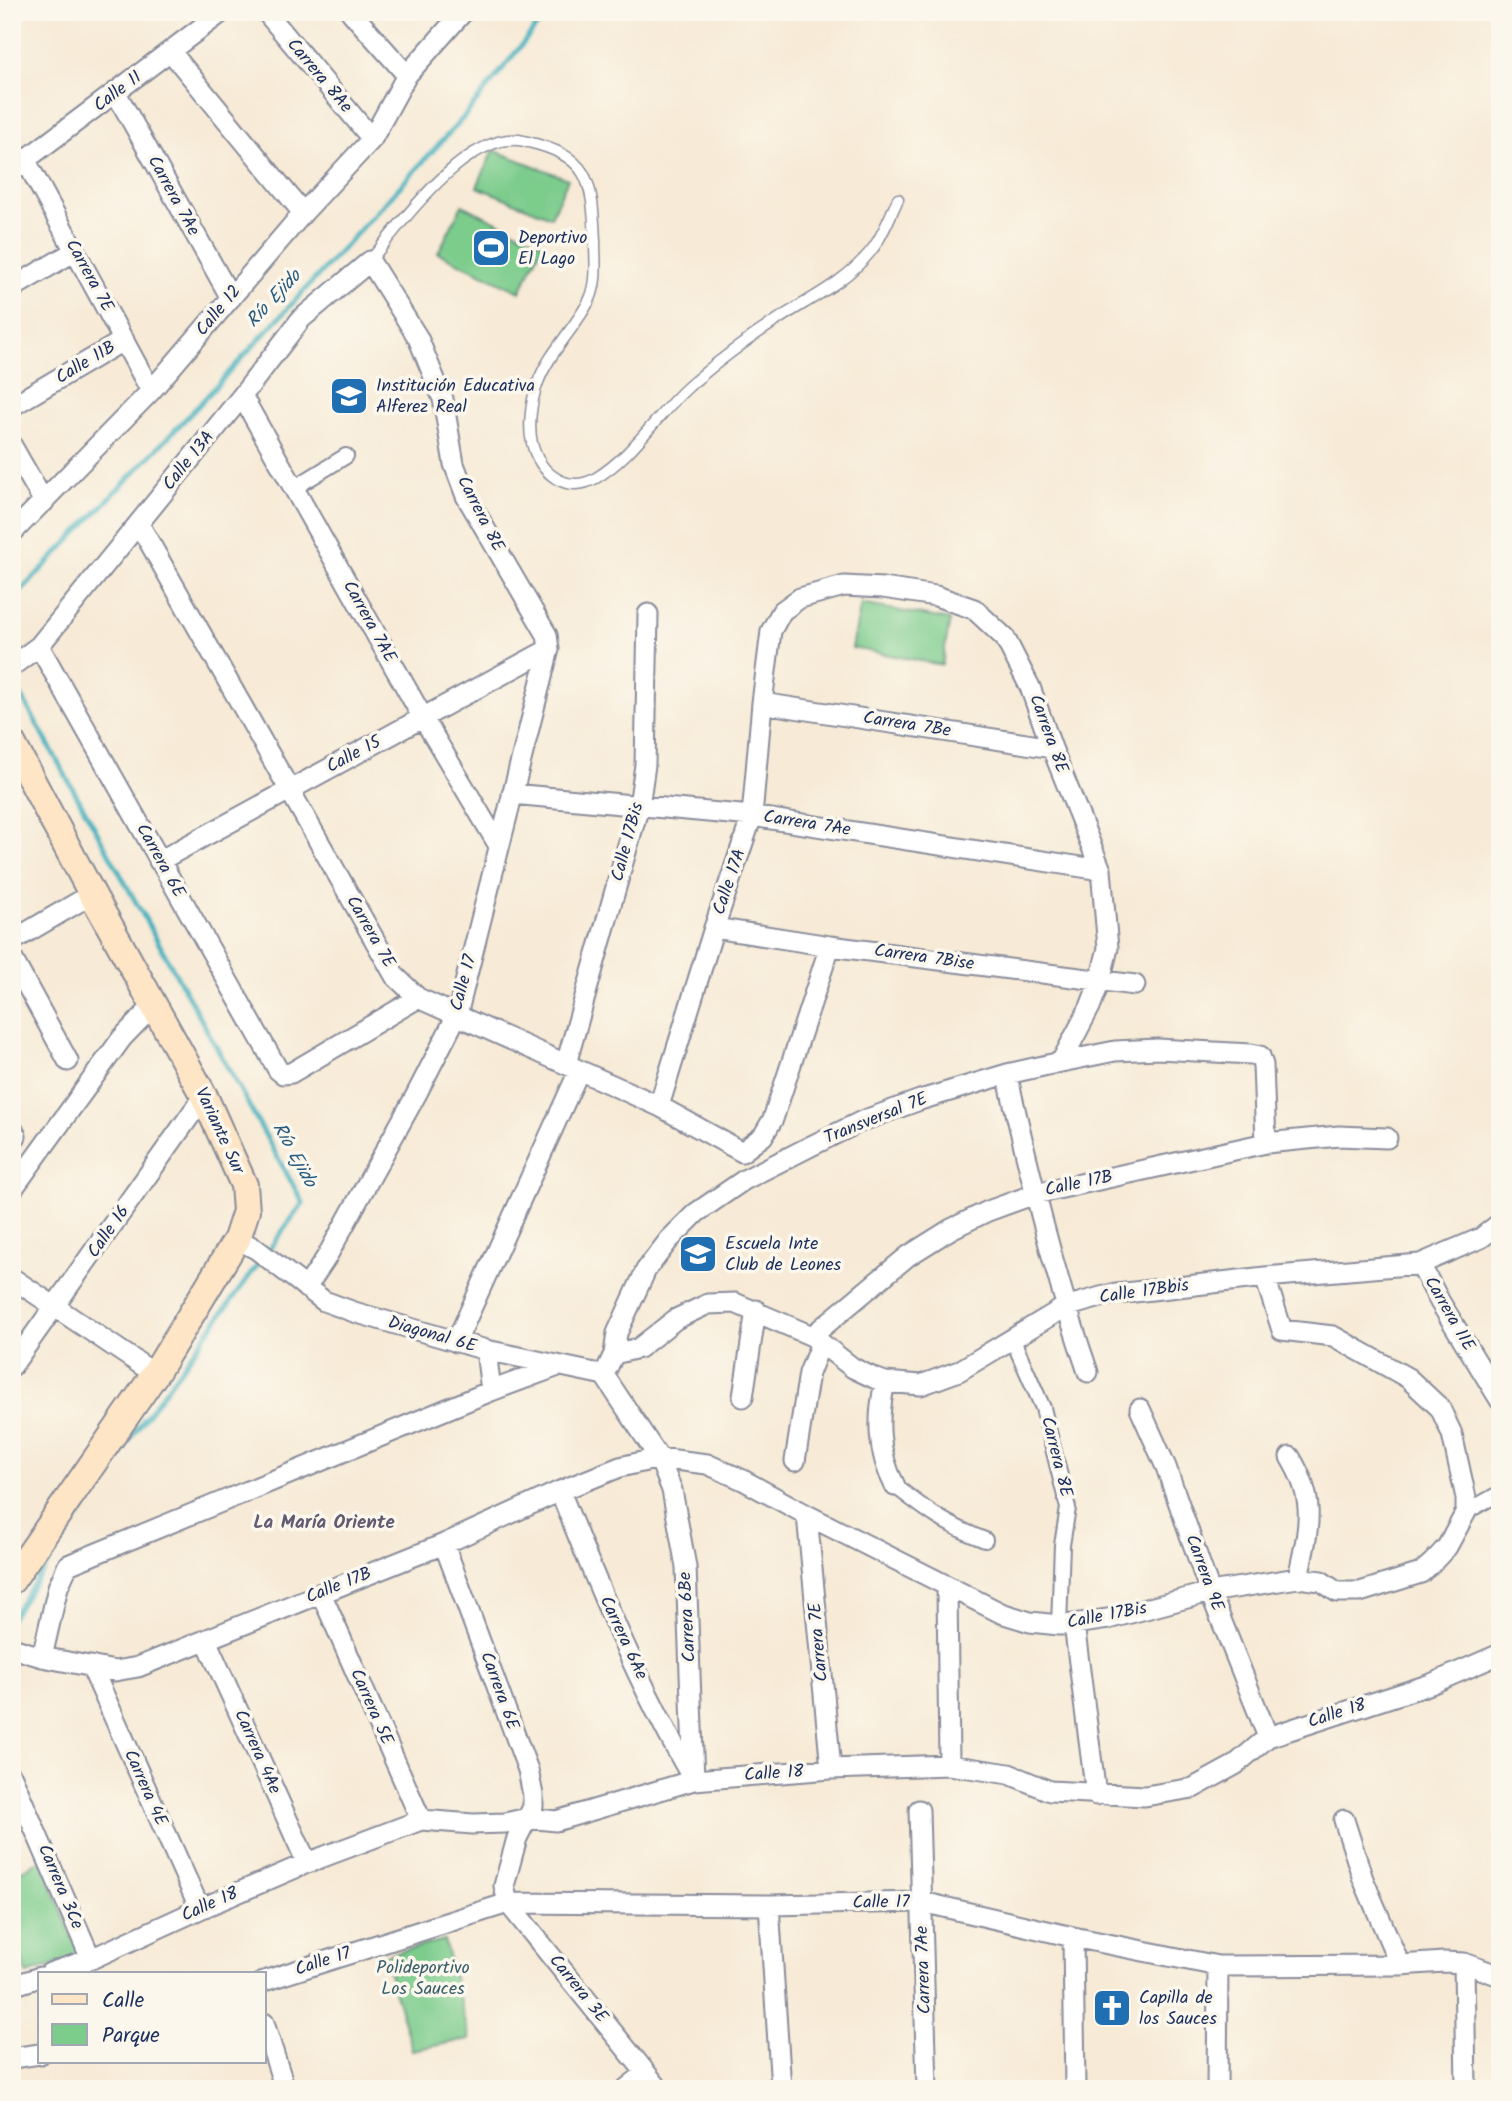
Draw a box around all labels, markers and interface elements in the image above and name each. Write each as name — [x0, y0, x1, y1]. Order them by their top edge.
street label: Carrera 8Ae — [279, 32, 359, 120]
street label: Calle 11 — [87, 64, 149, 120]
street label: Carrera 7Ae — [139, 150, 207, 242]
place label: Deportivo El Lago — [518, 224, 587, 274]
sports icon: Deportivo El Lago — [470, 227, 512, 269]
street label: Carrera 7E — [57, 234, 121, 318]
water label: Río Ejido — [239, 262, 310, 335]
street label: Calle 12 — [189, 279, 249, 343]
street label: Calle 11B — [50, 334, 122, 392]
place label: Institución Educativa Alferez Real — [376, 372, 535, 422]
school or university icon: Institución Educativa Alferez Real — [328, 375, 370, 417]
street label: Calle 13A — [156, 425, 222, 497]
street label: Carrera 8E — [448, 471, 512, 558]
street label: Carrera 7AE — [334, 575, 404, 669]
street label: Carrera 8E — [1020, 690, 1076, 778]
street label: Carrera 7Be — [861, 704, 953, 746]
street label: Calle 15 — [321, 728, 388, 782]
street label: Calle 17Bis — [604, 799, 653, 885]
street label: Carrera 7Ae — [761, 803, 853, 845]
street label: Carrera 6E — [128, 818, 193, 904]
street label: Calle 17A — [705, 845, 755, 919]
street label: Carrera 7E — [338, 890, 403, 974]
street label: Carrera 7Bise — [872, 937, 976, 979]
street label: Calle 17 — [443, 951, 486, 1014]
street label: Variante Sur — [186, 1083, 252, 1180]
street label: Transversal 7E — [820, 1085, 933, 1153]
water label: Río Ejido — [264, 1117, 325, 1194]
street label: Calle 17B — [1042, 1163, 1116, 1205]
street label: Calle 16 — [80, 1200, 138, 1264]
place label: Escuela Inte Club de Leones — [725, 1230, 842, 1280]
school or university icon: Escuela Inte Club de Leones — [677, 1233, 719, 1275]
street label: Calle 17Bbis — [1097, 1271, 1191, 1313]
street label: Carrera 11E — [1416, 1271, 1482, 1357]
street label: Diagonal 6E — [384, 1308, 480, 1362]
street label: Carrera 8E — [1032, 1414, 1080, 1501]
district label: La María Oriente — [253, 1508, 395, 1538]
street label: Carrera 9E — [1177, 1530, 1231, 1616]
street label: Calle 17B — [302, 1560, 376, 1612]
street label: Carrera 6Be — [671, 1571, 705, 1663]
street label: Carrera 6Ae — [591, 1591, 655, 1685]
street label: Calle 17Bis — [1065, 1594, 1150, 1638]
street label: Carrera 7E — [801, 1601, 837, 1683]
street label: Carrera 6E — [471, 1648, 527, 1735]
street label: Carrera 5E — [341, 1664, 401, 1750]
street label: Calle 18 — [1304, 1691, 1370, 1737]
street label: Carrera 4Ae — [225, 1705, 289, 1799]
street label: Carrera 4E — [115, 1745, 175, 1831]
street label: Calle 18 — [743, 1757, 805, 1791]
street label: Carrera 3Ce — [29, 1840, 91, 1934]
street label: Calle 18 — [177, 1880, 243, 1930]
street label: Calle 17 — [852, 1888, 911, 1918]
street label: Carrera 7Ae — [908, 1925, 940, 2015]
street label: Calle 17 — [291, 1939, 355, 1985]
street label: Carrera 3E — [541, 1948, 615, 2030]
park label: Polideportivo Los Sauces — [376, 1954, 470, 2004]
legend — [38, 1972, 266, 2062]
place label: Capilla de los Sauces — [1139, 1984, 1217, 2034]
text: Calle — [102, 1985, 145, 2018]
church icon: Capilla de los Sauces — [1091, 1987, 1133, 2029]
text: Parque — [102, 2020, 160, 2053]

